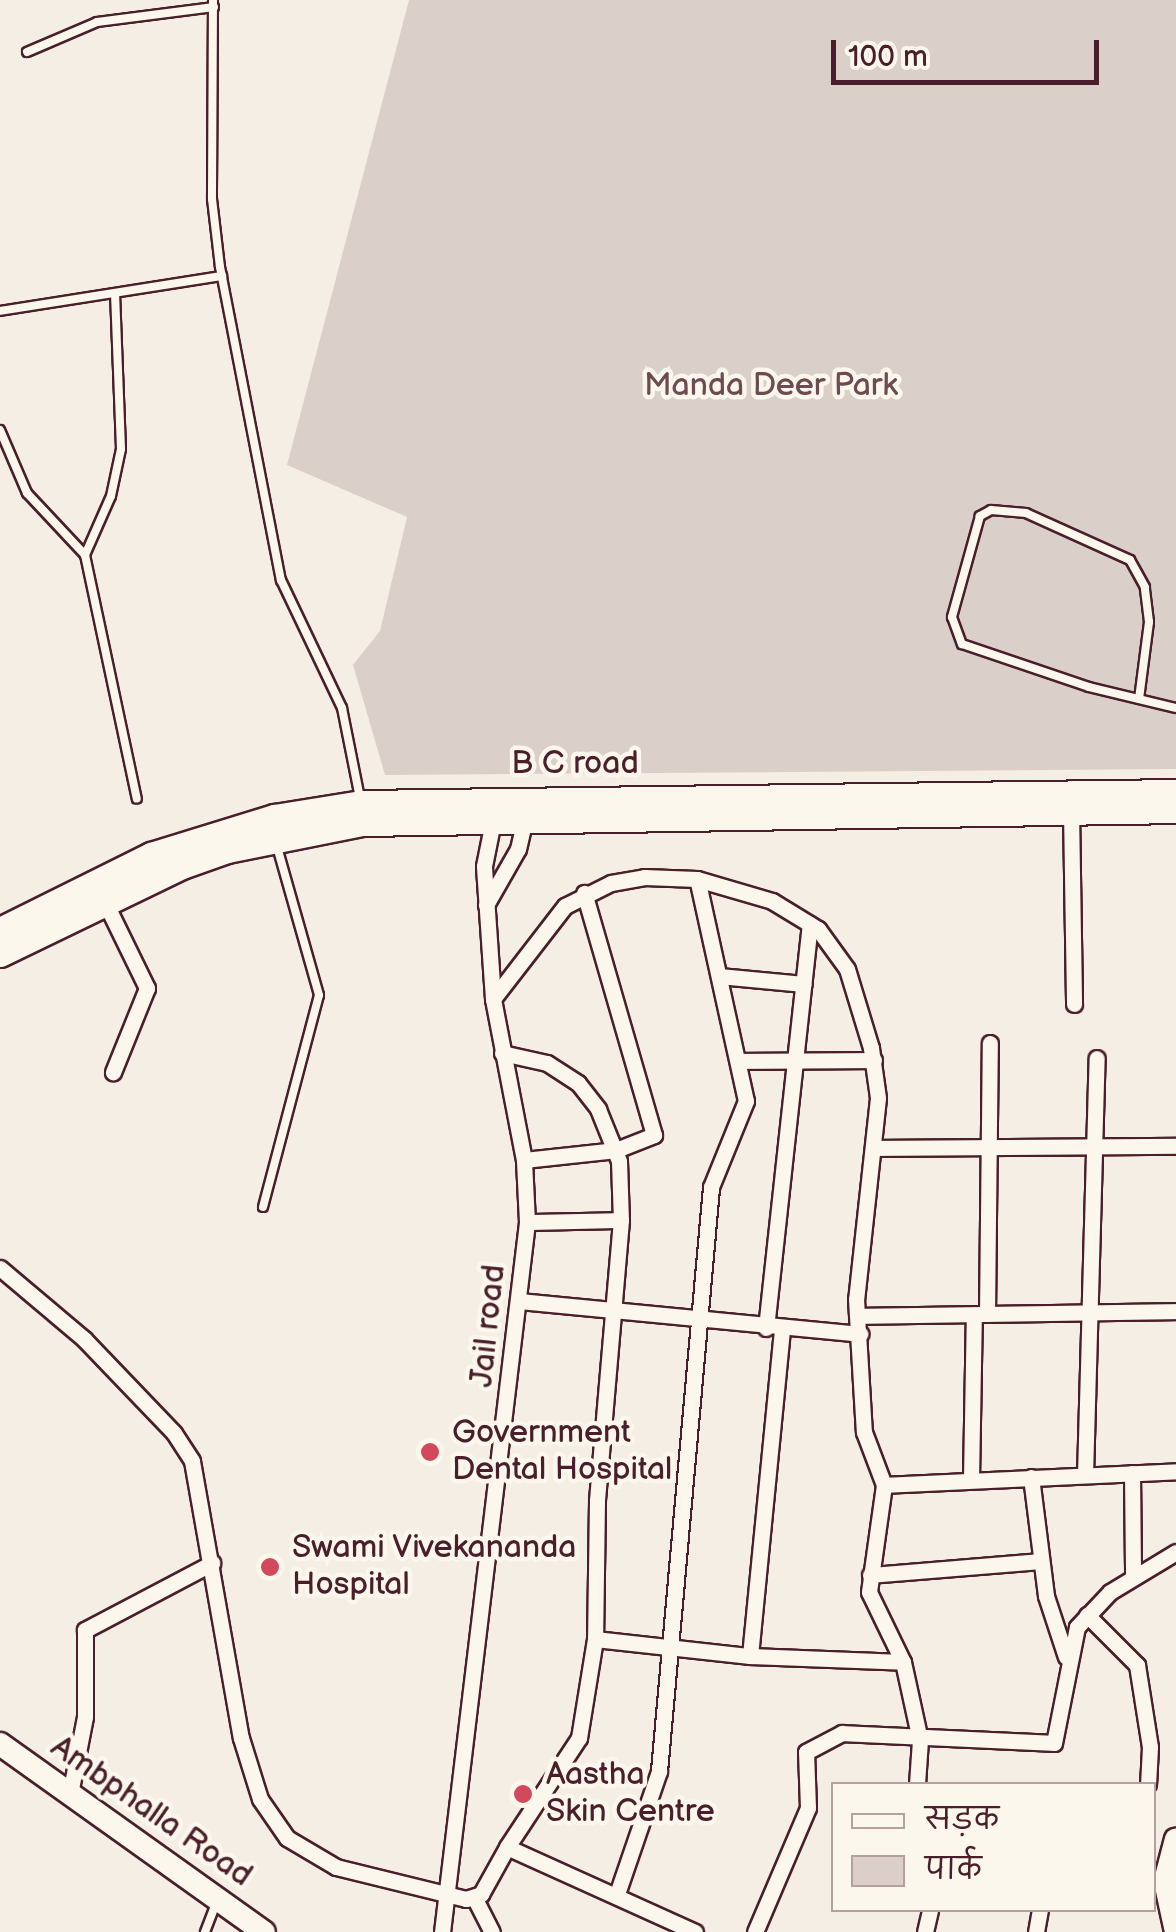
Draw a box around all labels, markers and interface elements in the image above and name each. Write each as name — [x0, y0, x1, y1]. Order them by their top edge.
scale bar — [836, 20, 1104, 82]
text: 100 m — [848, 39, 928, 75]
park label: Manda Deer Park — [644, 367, 898, 405]
street label: B C road — [511, 745, 639, 783]
street label: Jail road — [463, 1263, 515, 1389]
place label: Government Dental Hospital — [452, 1415, 672, 1490]
marker: Government Dental Hospital — [417, 1439, 443, 1465]
place label: Swami Vivekananda Hospital — [292, 1530, 577, 1605]
marker: Swami Vivekananda Hospital — [257, 1554, 283, 1580]
street label: Ambphalla Road — [43, 1728, 259, 1896]
place label: Aastha Skin Centre — [546, 1757, 715, 1832]
marker: Aastha Skin Centre — [510, 1781, 536, 1807]
legend — [831, 1782, 1156, 1912]
text: सड़क — [925, 1802, 999, 1838]
text: पार्क — [925, 1852, 982, 1888]

